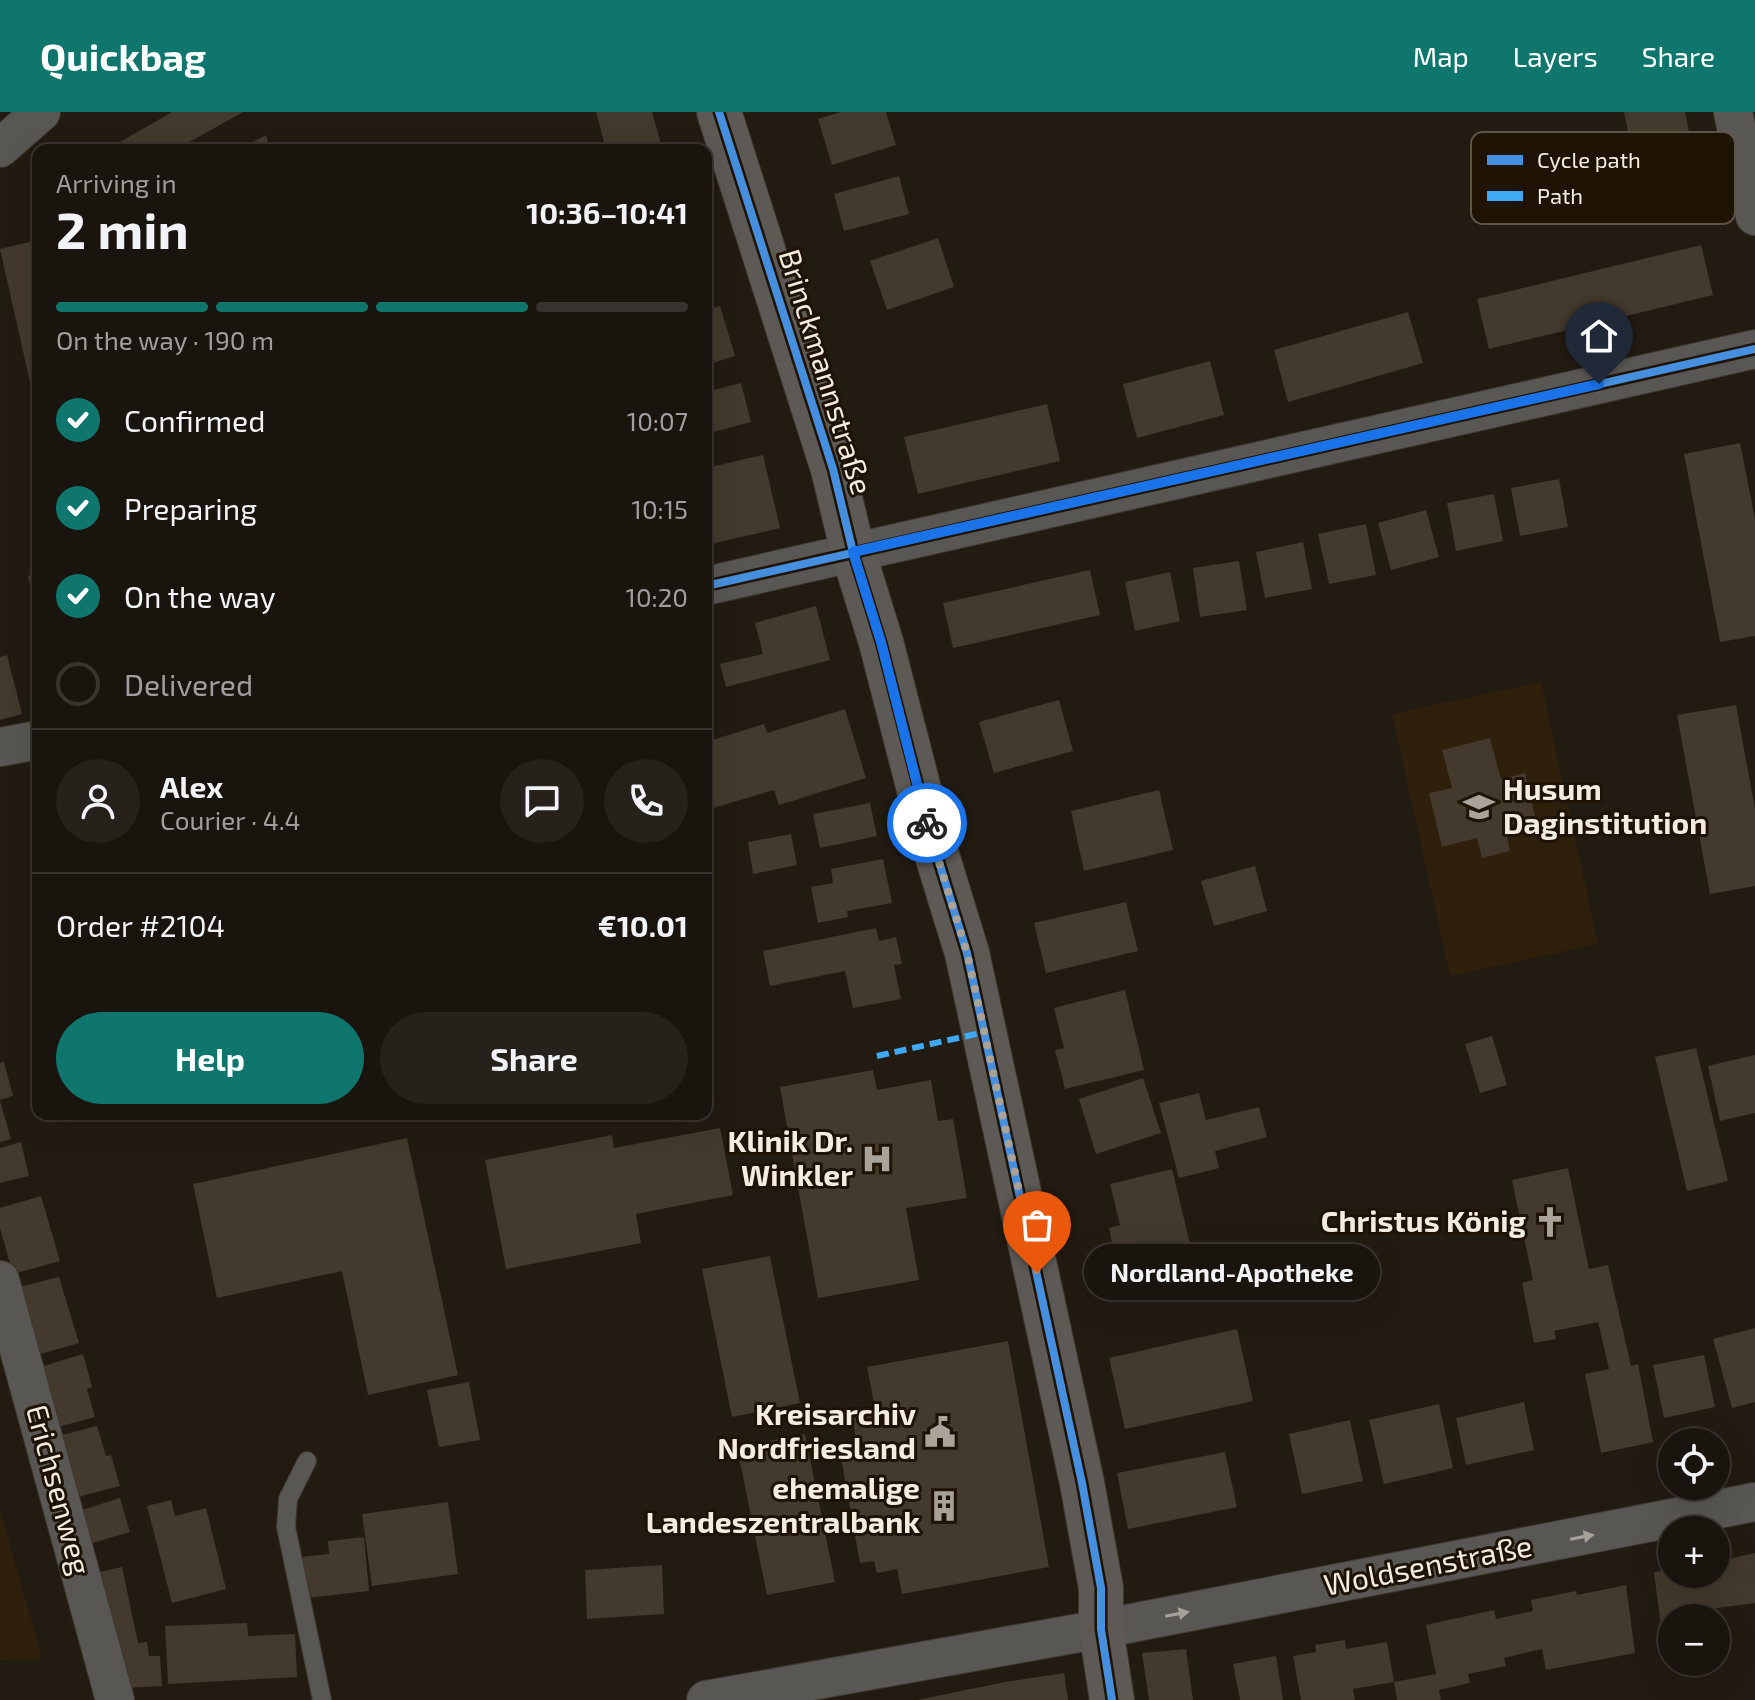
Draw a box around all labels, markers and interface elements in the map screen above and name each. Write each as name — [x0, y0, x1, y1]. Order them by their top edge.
text: Quickbag — [40, 33, 206, 79]
text: Map — [1413, 39, 1469, 73]
text: Layers — [1513, 39, 1598, 73]
text: Share — [1642, 39, 1715, 73]
legend — [1471, 132, 1735, 224]
text: Cycle path — [1537, 146, 1641, 172]
text: Arriving in — [56, 167, 177, 198]
text: Path — [1537, 182, 1583, 208]
text: 10:36–10:41 — [526, 194, 688, 230]
text: 2 min — [56, 197, 189, 259]
street label: Brinckmannstraße — [772, 244, 881, 498]
pin — [1565, 302, 1633, 384]
icon: home — [1577, 314, 1621, 358]
text: On the way · 190 m — [56, 324, 274, 355]
icon: check — [56, 398, 100, 442]
text: Confirmed — [124, 402, 265, 438]
text: 10:07 — [627, 405, 688, 436]
icon: check — [56, 486, 100, 530]
text: Preparing — [124, 490, 257, 526]
text: 10:15 — [632, 493, 688, 524]
icon: check — [56, 574, 100, 618]
text: On the way — [124, 578, 276, 614]
text: 10:20 — [626, 581, 688, 612]
text: Delivered — [124, 666, 253, 702]
button: person — [56, 759, 140, 843]
button: chat — [500, 759, 584, 843]
button: phone — [604, 759, 688, 843]
text: Alex — [160, 768, 223, 804]
place label: Husum Daginstitution — [1503, 770, 1707, 840]
courier — [887, 783, 967, 863]
school or university icon: Husum Daginstitution — [1462, 790, 1496, 824]
icon: bike — [905, 801, 949, 845]
text: Courier · 4.4 — [160, 804, 301, 835]
text: Order #2104 — [56, 907, 225, 943]
text: €10.01 — [598, 907, 688, 943]
button: Help — [56, 1012, 364, 1104]
button: Share — [380, 1012, 688, 1104]
place label: Klinik Dr. Winkler — [727, 1122, 853, 1192]
hospital icon: Klinik Dr. Winkler — [860, 1142, 894, 1176]
pin — [1003, 1191, 1071, 1273]
place label: Christus König — [1321, 1202, 1527, 1238]
icon: bag — [1015, 1203, 1059, 1247]
church icon: Christus König — [1533, 1205, 1567, 1239]
callout: Nordland-Apotheke — [1085, 1245, 1381, 1301]
text: Nordland-Apotheke — [1110, 1256, 1354, 1287]
place label: Kreisarchiv Nordfriesland — [717, 1395, 916, 1465]
street label: Erichsenweg — [20, 1400, 100, 1579]
public building icon: Kreisarchiv Nordfriesland — [923, 1415, 957, 1449]
map controls — [1658, 1428, 1730, 1676]
button: locate — [1658, 1428, 1730, 1500]
place label: ehemalige Landeszentralbank — [646, 1469, 920, 1539]
building icon: ehemalige Landeszentralbank — [927, 1489, 961, 1523]
button: + — [1658, 1516, 1730, 1588]
street label: Woldsenstraße — [1320, 1526, 1535, 1602]
one-way arrow — [1569, 1530, 1594, 1543]
button: − — [1658, 1604, 1730, 1676]
one-way arrow — [1165, 1608, 1190, 1620]

